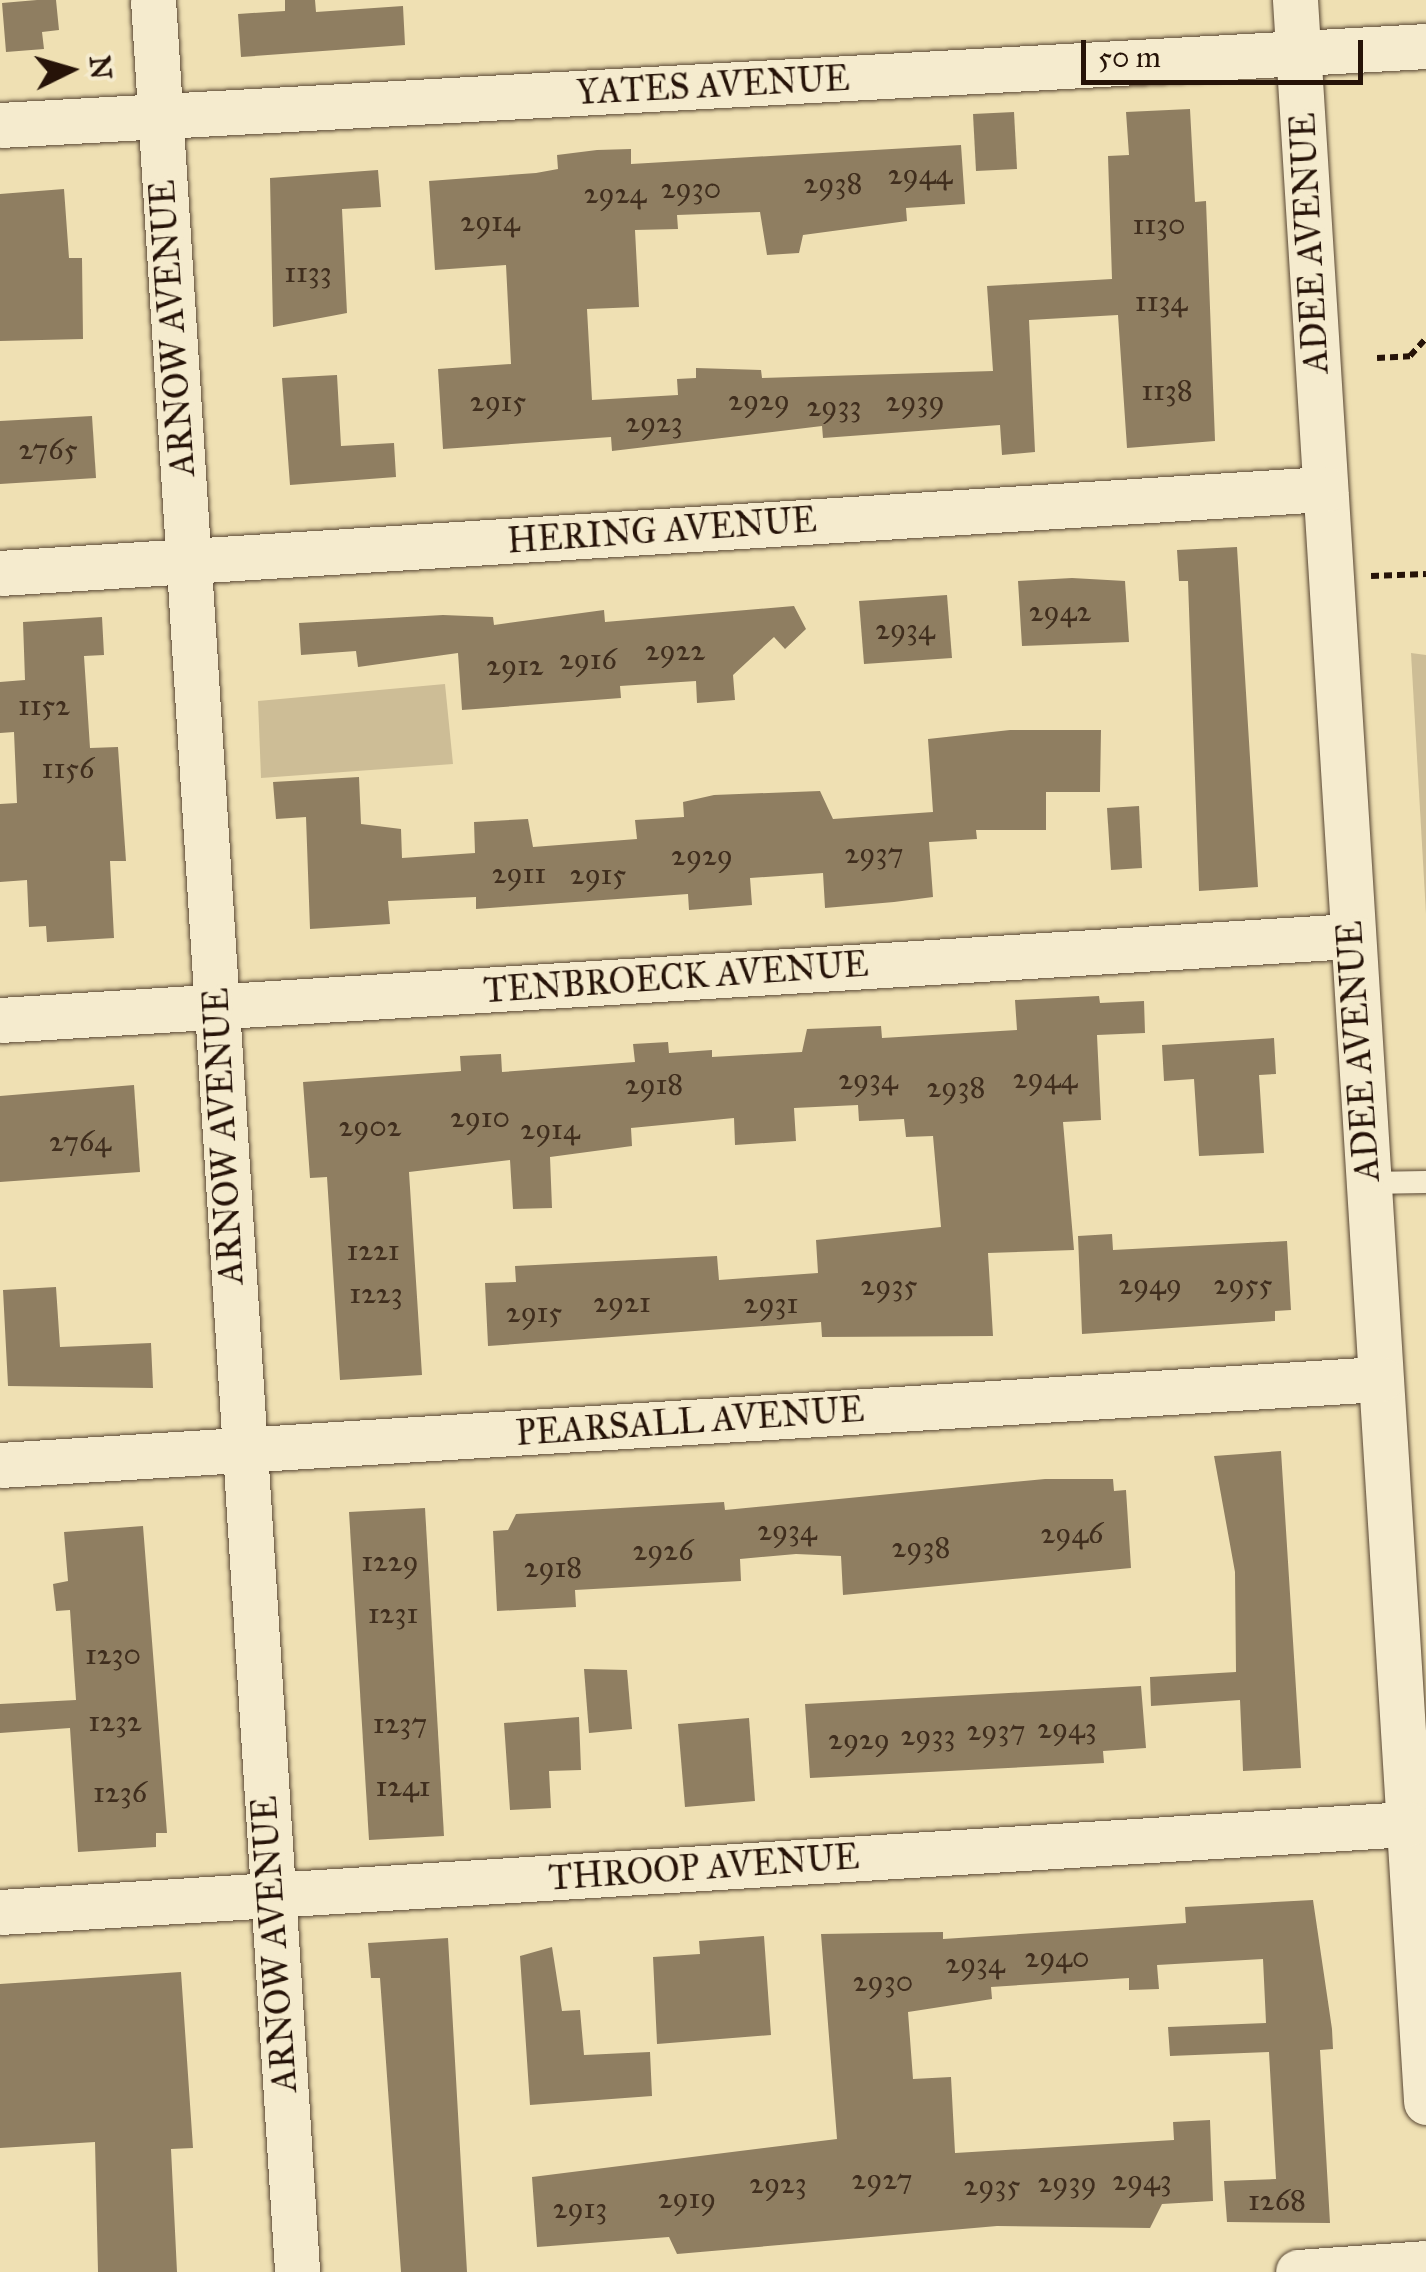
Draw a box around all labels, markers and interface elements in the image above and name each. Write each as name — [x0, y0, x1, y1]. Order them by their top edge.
north arrow — [20, 20, 120, 120]
scale bar — [1086, 20, 1368, 82]
text: 50 m — [1098, 39, 1161, 75]
text: N — [82, 54, 119, 81]
street label: YATES AVENUE — [575, 58, 851, 114]
street label: ADEE AVENUE — [1282, 112, 1338, 374]
house number: 2944 — [888, 156, 952, 192]
house number: 2938 — [804, 165, 862, 201]
house number: 2930 — [661, 170, 721, 206]
house number: 2924 — [584, 175, 646, 211]
street label: ARNOW AVENUE — [142, 178, 204, 478]
house number: 2914 — [460, 203, 520, 239]
house number: 1130 — [1132, 206, 1186, 242]
house number: 1133 — [284, 254, 332, 290]
house number: 1134 — [1135, 283, 1187, 319]
house number: 1138 — [1141, 372, 1193, 408]
house number: 2929 — [728, 382, 790, 418]
house number: 2915 — [470, 383, 526, 419]
house number: 2939 — [885, 383, 945, 419]
house number: 2933 — [807, 388, 861, 424]
house number: 2923 — [625, 404, 683, 440]
house number: 2765 — [18, 431, 78, 467]
street label: HERING AVENUE — [506, 499, 818, 563]
house number: 2942 — [1029, 593, 1091, 629]
house number: 2934 — [875, 611, 935, 647]
house number: 2922 — [645, 632, 705, 668]
house number: 2916 — [559, 641, 617, 677]
house number: 2912 — [486, 647, 544, 683]
house number: 1152 — [18, 687, 70, 723]
house number: 1156 — [42, 750, 94, 786]
house number: 2937 — [845, 835, 903, 871]
house number: 2929 — [671, 837, 733, 873]
house number: 2911 — [492, 855, 546, 891]
house number: 2915 — [570, 856, 626, 892]
street label: ADEE AVENUE — [1329, 919, 1389, 1183]
street label: TENBROECK AVENUE — [482, 944, 870, 1012]
street label: ARNOW AVENUE — [195, 987, 253, 1285]
house number: 2944 — [1013, 1060, 1077, 1096]
house number: 2934 — [838, 1061, 898, 1097]
house number: 2918 — [625, 1066, 683, 1102]
house number: 2938 — [927, 1069, 985, 1105]
house number: 2910 — [450, 1099, 510, 1135]
house number: 2902 — [338, 1108, 402, 1144]
house number: 2914 — [520, 1111, 580, 1147]
house number: 2764 — [49, 1123, 111, 1159]
house number: 1221 — [346, 1232, 400, 1268]
house number: 2949 — [1118, 1266, 1182, 1302]
house number: 2955 — [1214, 1266, 1272, 1302]
house number: 2935 — [861, 1267, 917, 1303]
house number: 1223 — [349, 1275, 403, 1311]
house number: 2921 — [593, 1284, 651, 1320]
house number: 2931 — [744, 1285, 798, 1321]
house number: 2915 — [506, 1294, 562, 1330]
street label: PEARSALL AVENUE — [514, 1389, 866, 1455]
house number: 2934 — [757, 1512, 817, 1548]
house number: 2946 — [1040, 1515, 1104, 1551]
house number: 2938 — [892, 1529, 950, 1565]
house number: 2926 — [632, 1532, 694, 1568]
house number: 1229 — [361, 1543, 419, 1579]
house number: 2918 — [524, 1549, 582, 1585]
house number: 1231 — [368, 1595, 418, 1631]
house number: 1230 — [85, 1636, 141, 1672]
house number: 1232 — [88, 1703, 142, 1739]
house number: 1237 — [373, 1705, 427, 1741]
house number: 2943 — [1037, 1710, 1097, 1746]
house number: 2937 — [967, 1712, 1025, 1748]
house number: 2933 — [901, 1717, 955, 1753]
house number: 2929 — [828, 1721, 890, 1757]
house number: 1241 — [375, 1768, 431, 1804]
house number: 1236 — [93, 1774, 147, 1810]
street label: ARNOW AVENUE — [244, 1794, 306, 2094]
street label: THROOP AVENUE — [547, 1836, 861, 1900]
house number: 2940 — [1024, 1939, 1090, 1975]
house number: 2934 — [945, 1945, 1005, 1981]
house number: 2930 — [853, 1963, 913, 1999]
house number: 2927 — [852, 2161, 912, 2197]
house number: 2943 — [1112, 2162, 1172, 2198]
house number: 2939 — [1037, 2164, 1097, 2200]
house number: 2923 — [749, 2165, 807, 2201]
house number: 2935 — [964, 2167, 1020, 2203]
house number: 2919 — [658, 2180, 716, 2216]
house number: 1268 — [1248, 2182, 1306, 2218]
house number: 2913 — [553, 2190, 607, 2226]

